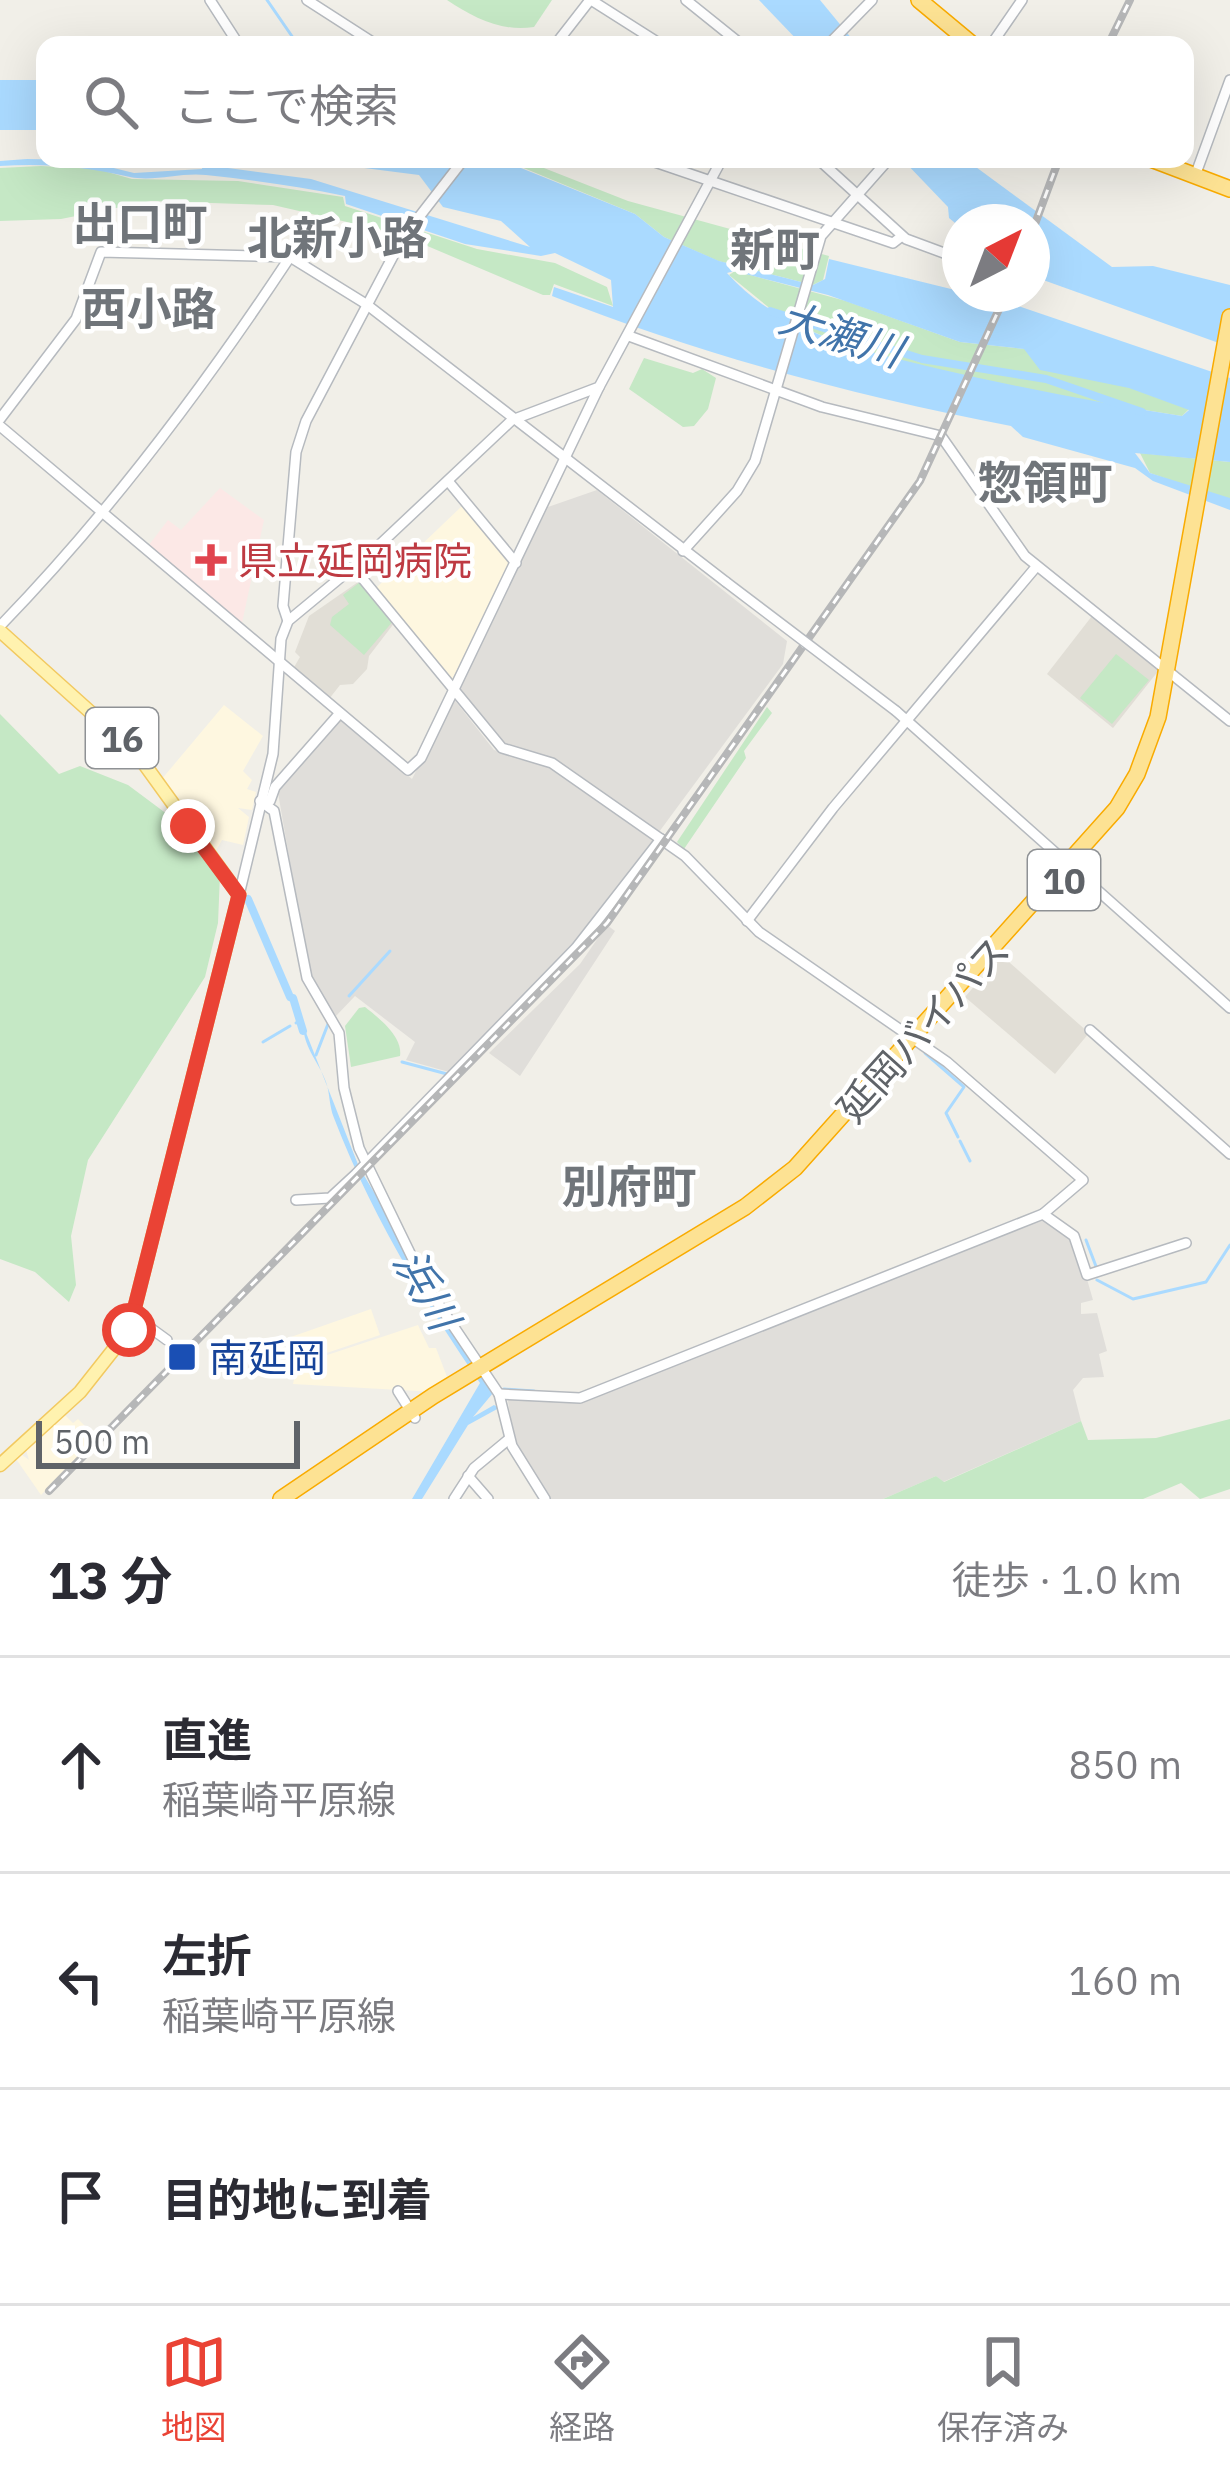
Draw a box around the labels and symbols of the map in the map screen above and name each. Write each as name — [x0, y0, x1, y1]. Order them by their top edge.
district label: 出口町 — [72, 194, 208, 252]
north arrow — [942, 204, 1050, 312]
district label: 北新小路 — [247, 208, 427, 266]
district label: 新町 — [730, 220, 820, 278]
district label: 西小路 — [81, 279, 217, 337]
water label: 大瀬川 — [773, 289, 913, 380]
district label: 惣領町 — [977, 453, 1113, 511]
place label: 県立延岡病院 — [238, 535, 472, 586]
marker: 県立延岡病院 — [195, 544, 227, 576]
road number: 16 — [86, 708, 158, 768]
route end — [161, 799, 215, 853]
road number: 10 — [1028, 850, 1100, 910]
street label: 延岡バイパス — [826, 925, 1020, 1133]
district label: 別府町 — [561, 1157, 697, 1215]
water label: 浜川 — [382, 1239, 474, 1343]
route start — [102, 1303, 156, 1357]
place label: 南延岡 — [209, 1332, 326, 1383]
marker: 南延岡 — [166, 1341, 198, 1373]
scale bar — [36, 1415, 300, 1468]

